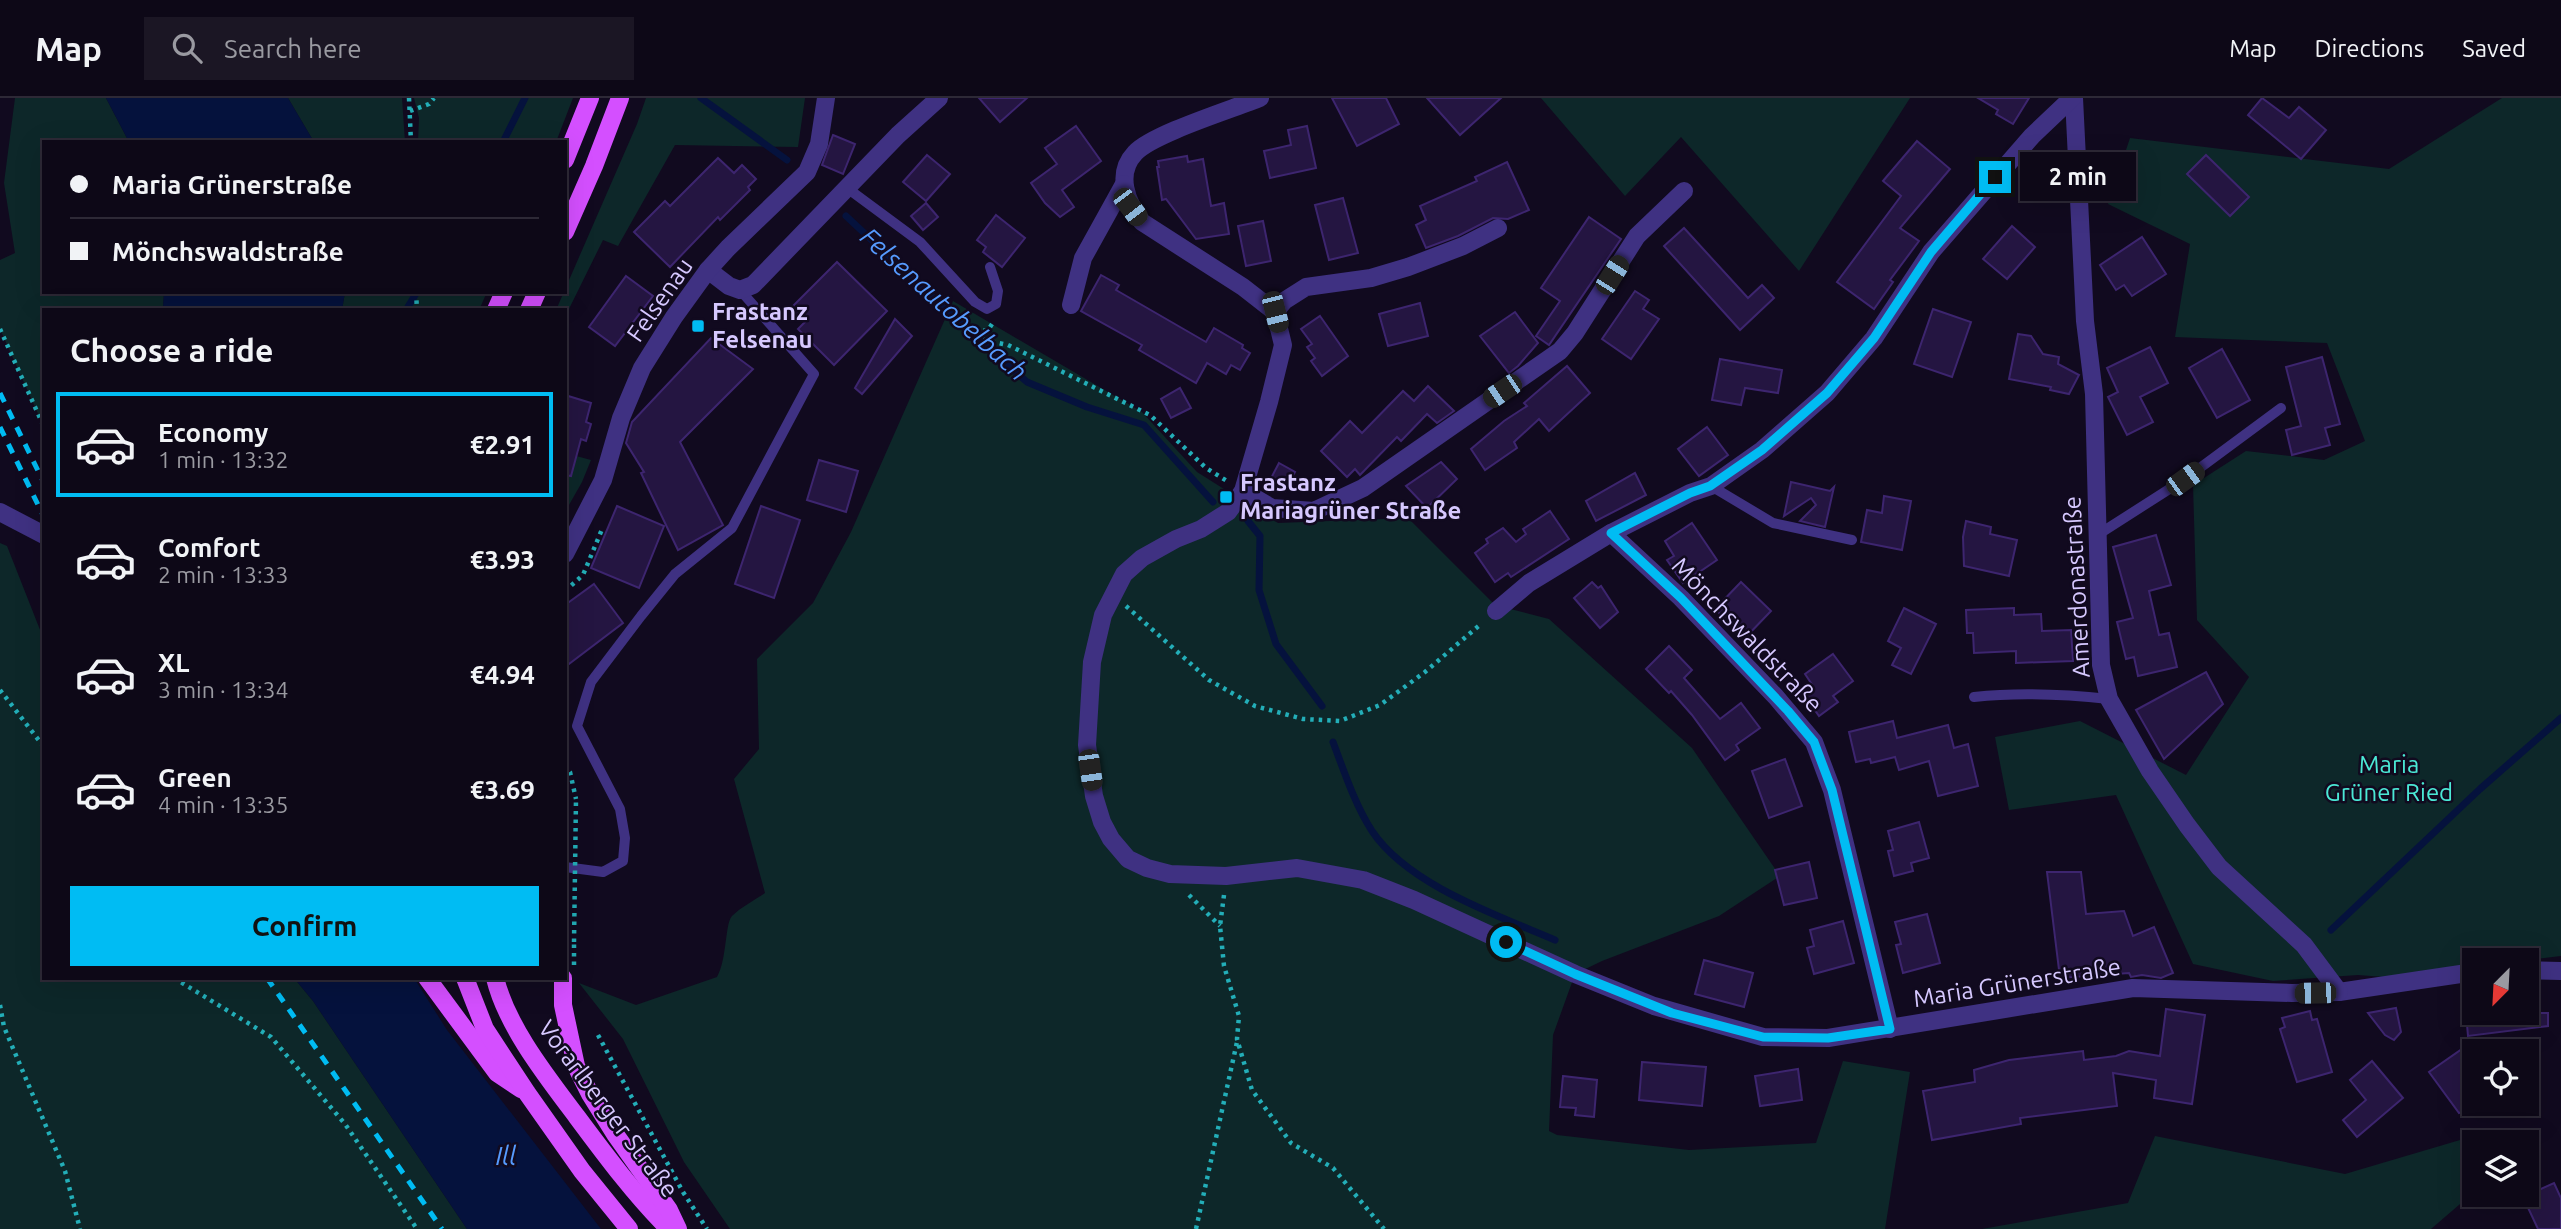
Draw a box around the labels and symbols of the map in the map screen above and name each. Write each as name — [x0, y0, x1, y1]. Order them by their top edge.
callout: 2 min — [2020, 153, 2135, 202]
route end — [1979, 161, 2011, 193]
car — [1109, 184, 1152, 230]
water label: Felsenautobelbach — [855, 221, 1033, 386]
car — [1592, 252, 1633, 298]
street label: Felsenau — [621, 253, 698, 347]
car — [1260, 289, 1291, 335]
place label: Frastanz Felsenau — [712, 298, 813, 353]
marker: Frastanz Felsenau — [690, 318, 706, 334]
car — [1479, 371, 1526, 411]
car — [2162, 458, 2209, 500]
place label: Frastanz Mariagrüner Straße — [1240, 469, 1461, 524]
marker: Frastanz Mariagrüner Straße — [1218, 489, 1234, 505]
street label: Amerdonastraße — [2058, 496, 2095, 678]
street label: Mönchswaldstraße — [1667, 552, 1828, 717]
car — [1077, 748, 1104, 792]
park label: Maria Grüner Ried — [2325, 751, 2453, 806]
route start — [1490, 926, 1522, 958]
north arrow — [2462, 948, 2539, 1026]
street label: Maria Grünerstraße — [1911, 953, 2123, 1012]
car — [2294, 982, 2337, 1004]
street label: Vorarlberger Straße — [533, 1015, 684, 1202]
water label: Ill — [495, 1141, 517, 1170]

